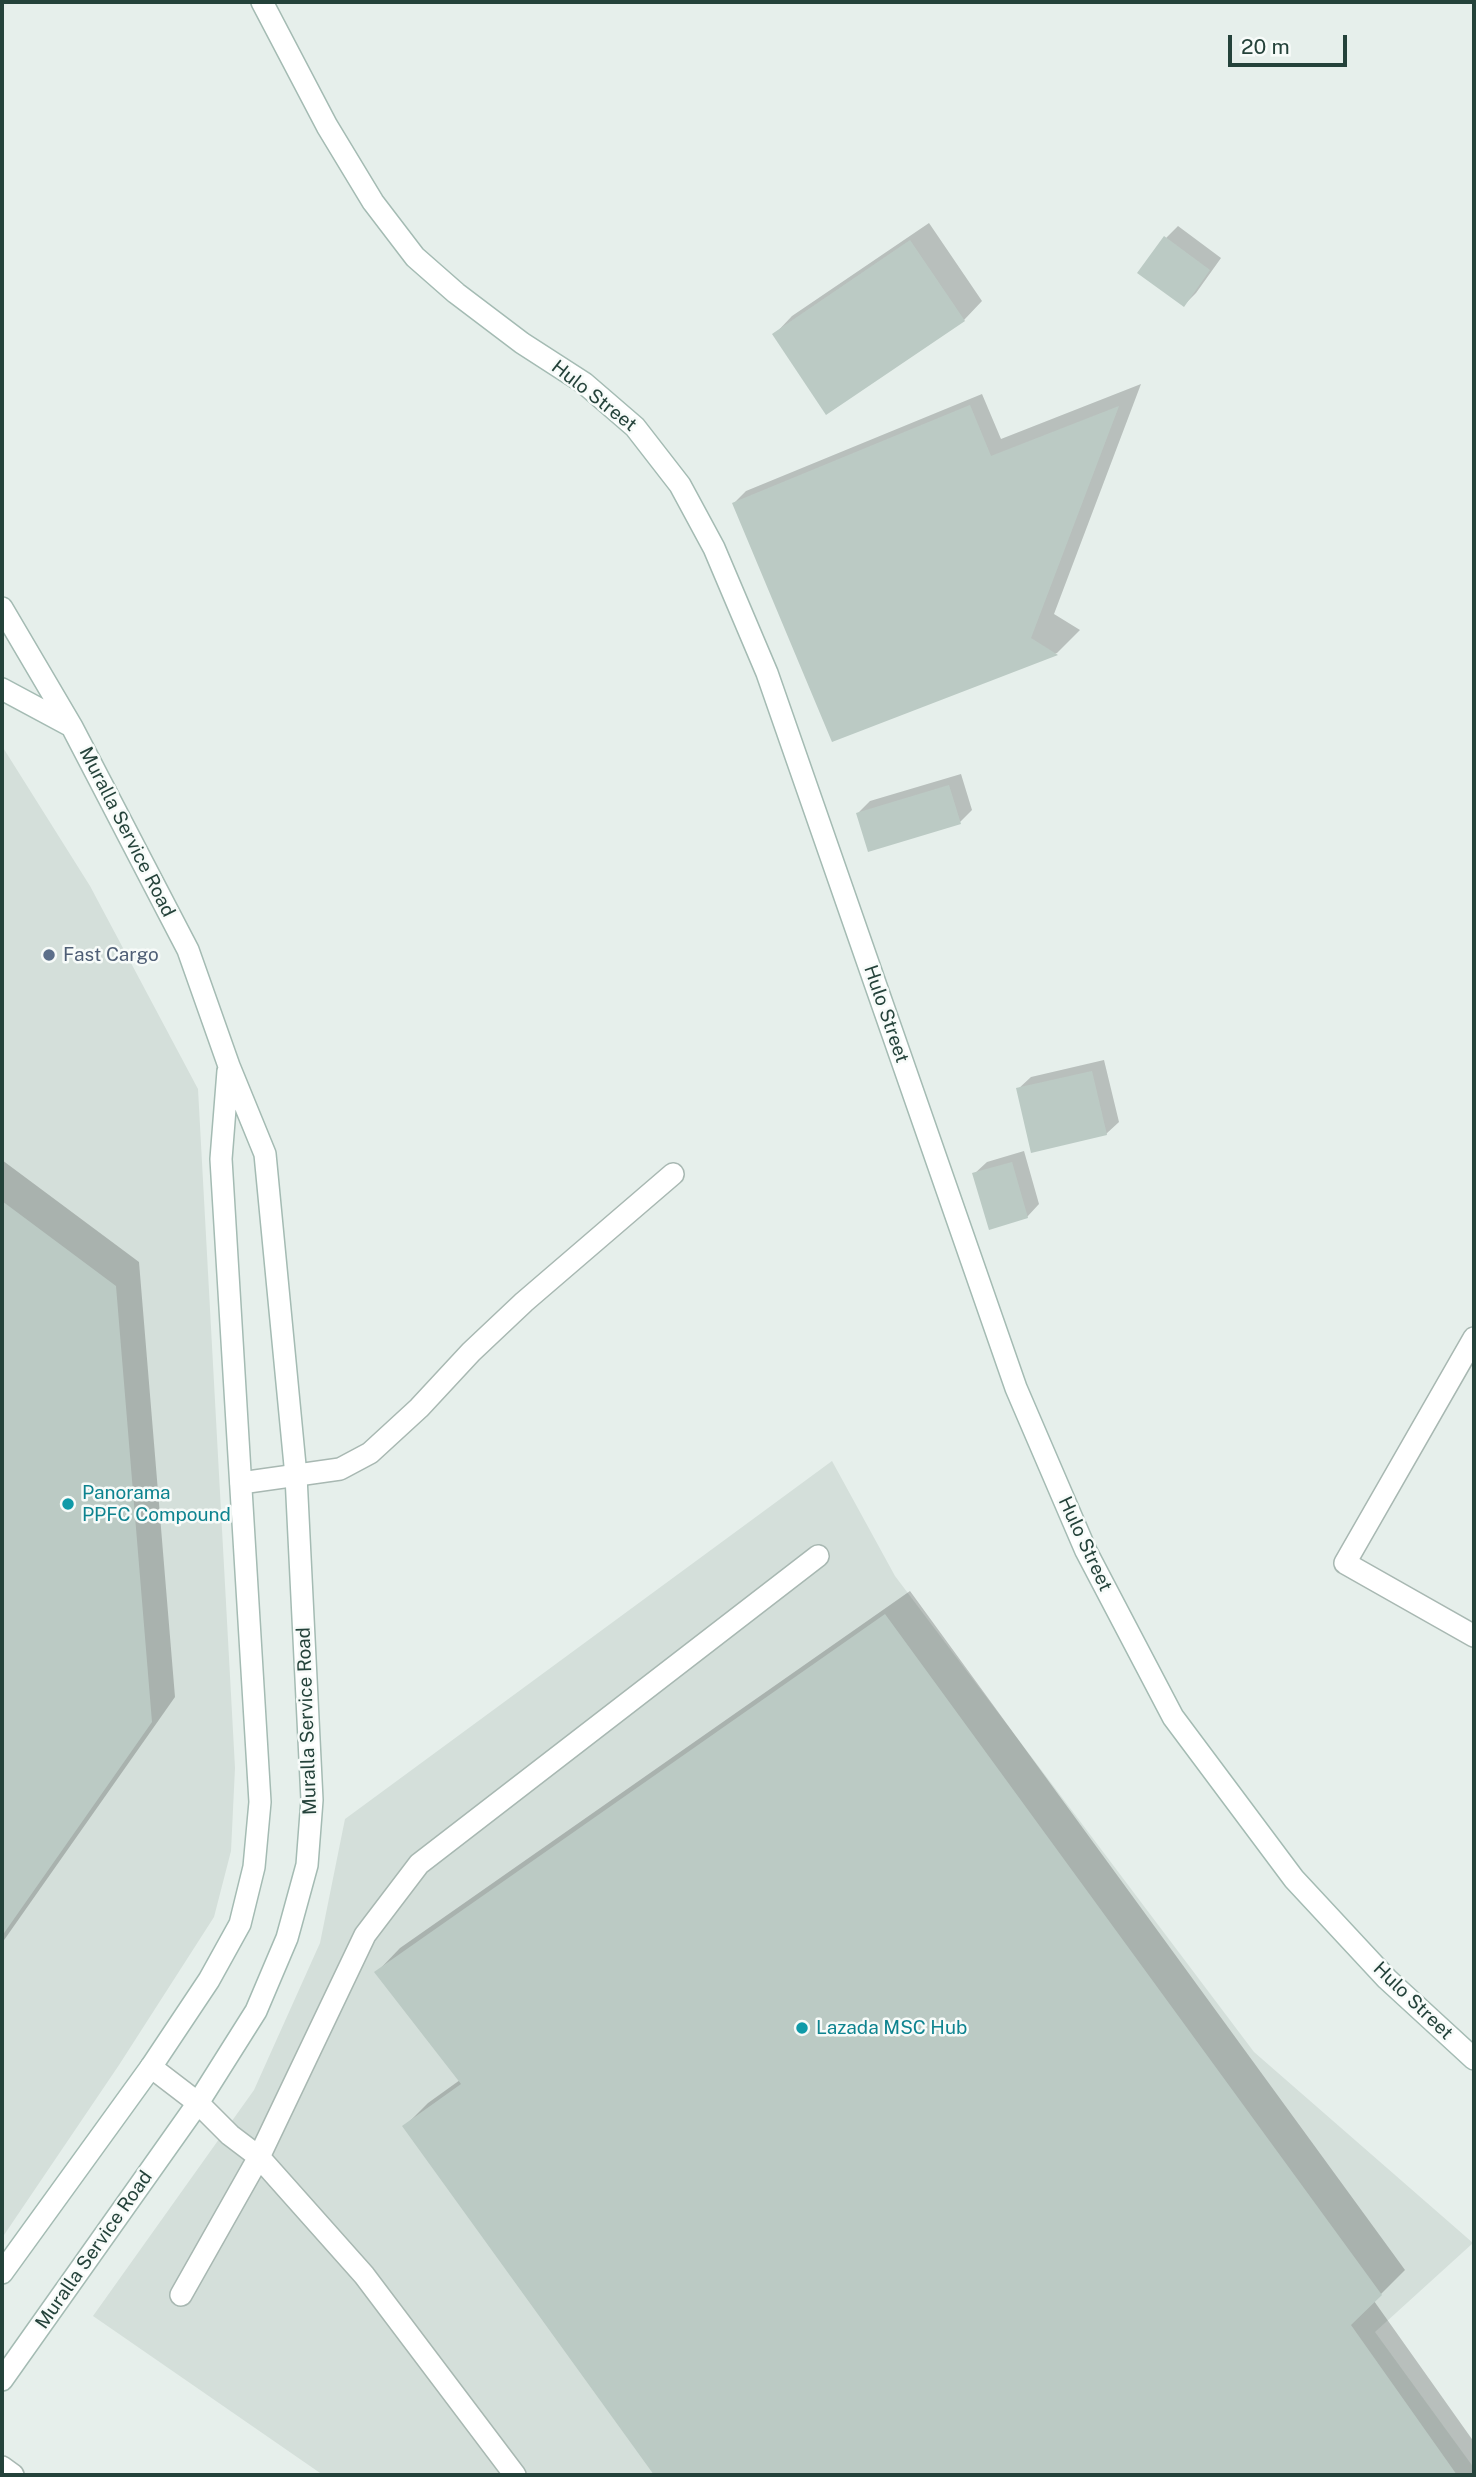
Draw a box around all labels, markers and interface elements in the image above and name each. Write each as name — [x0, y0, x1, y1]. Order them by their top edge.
scale bar — [1231, 21, 1350, 65]
text: 20 m — [1241, 34, 1290, 59]
street label: Hulo Street — [547, 356, 641, 436]
street label: Muralla Service Road — [74, 743, 180, 921]
place label: Fast Cargo — [63, 944, 159, 966]
marker: Fast Cargo — [41, 947, 57, 963]
street label: Hulo Street — [859, 962, 913, 1066]
place label: Panorama PPFC Compound — [82, 1482, 231, 1526]
street label: Hulo Street — [1053, 1493, 1117, 1595]
marker: Panorama PPFC Compound — [60, 1496, 76, 1512]
street label: Muralla Service Road — [292, 1627, 322, 1815]
street label: Hulo Street — [1368, 1957, 1458, 2045]
place label: Lazada MSC Hub — [816, 2017, 967, 2039]
marker: Lazada MSC Hub — [794, 2020, 810, 2036]
street label: Muralla Service Road — [31, 2166, 157, 2334]

